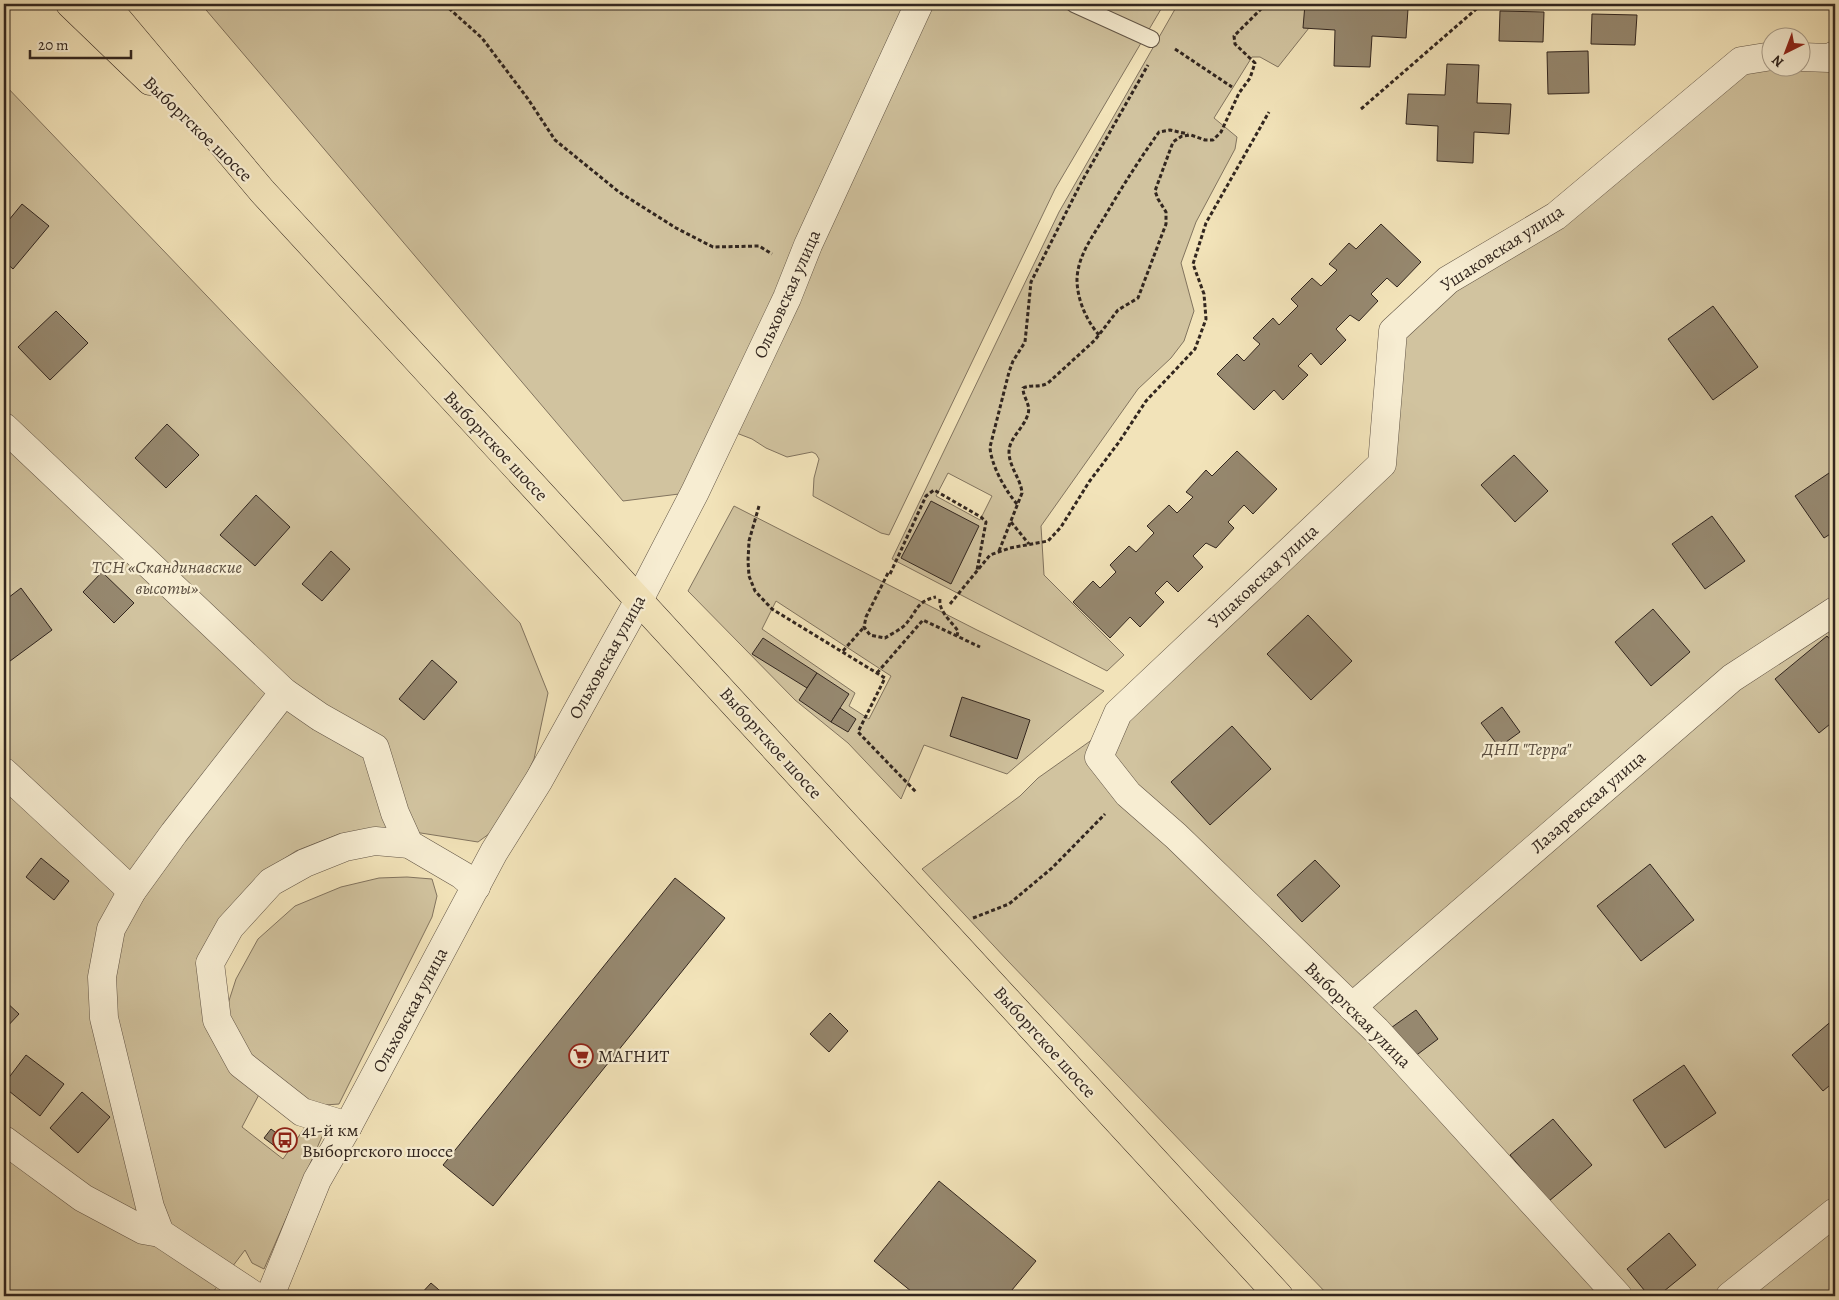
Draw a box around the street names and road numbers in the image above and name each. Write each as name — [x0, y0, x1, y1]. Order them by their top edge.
street label: Выборгское шоссе — [138, 71, 258, 187]
street label: Ушаковская улица — [1436, 199, 1569, 297]
street label: Ольховская улица — [748, 225, 826, 362]
street label: Выборгское шоссе — [439, 386, 553, 506]
street label: Ушаковская улица — [1203, 518, 1324, 633]
street label: Ольховская улица — [563, 590, 651, 723]
street label: Выборгское шоссе — [714, 682, 828, 804]
street label: Лазаревская улица — [1525, 745, 1651, 859]
street label: Ольховская улица — [367, 943, 453, 1077]
street label: Выборгская улица — [1300, 957, 1417, 1074]
street label: Выборгское шоссе — [988, 981, 1102, 1103]

